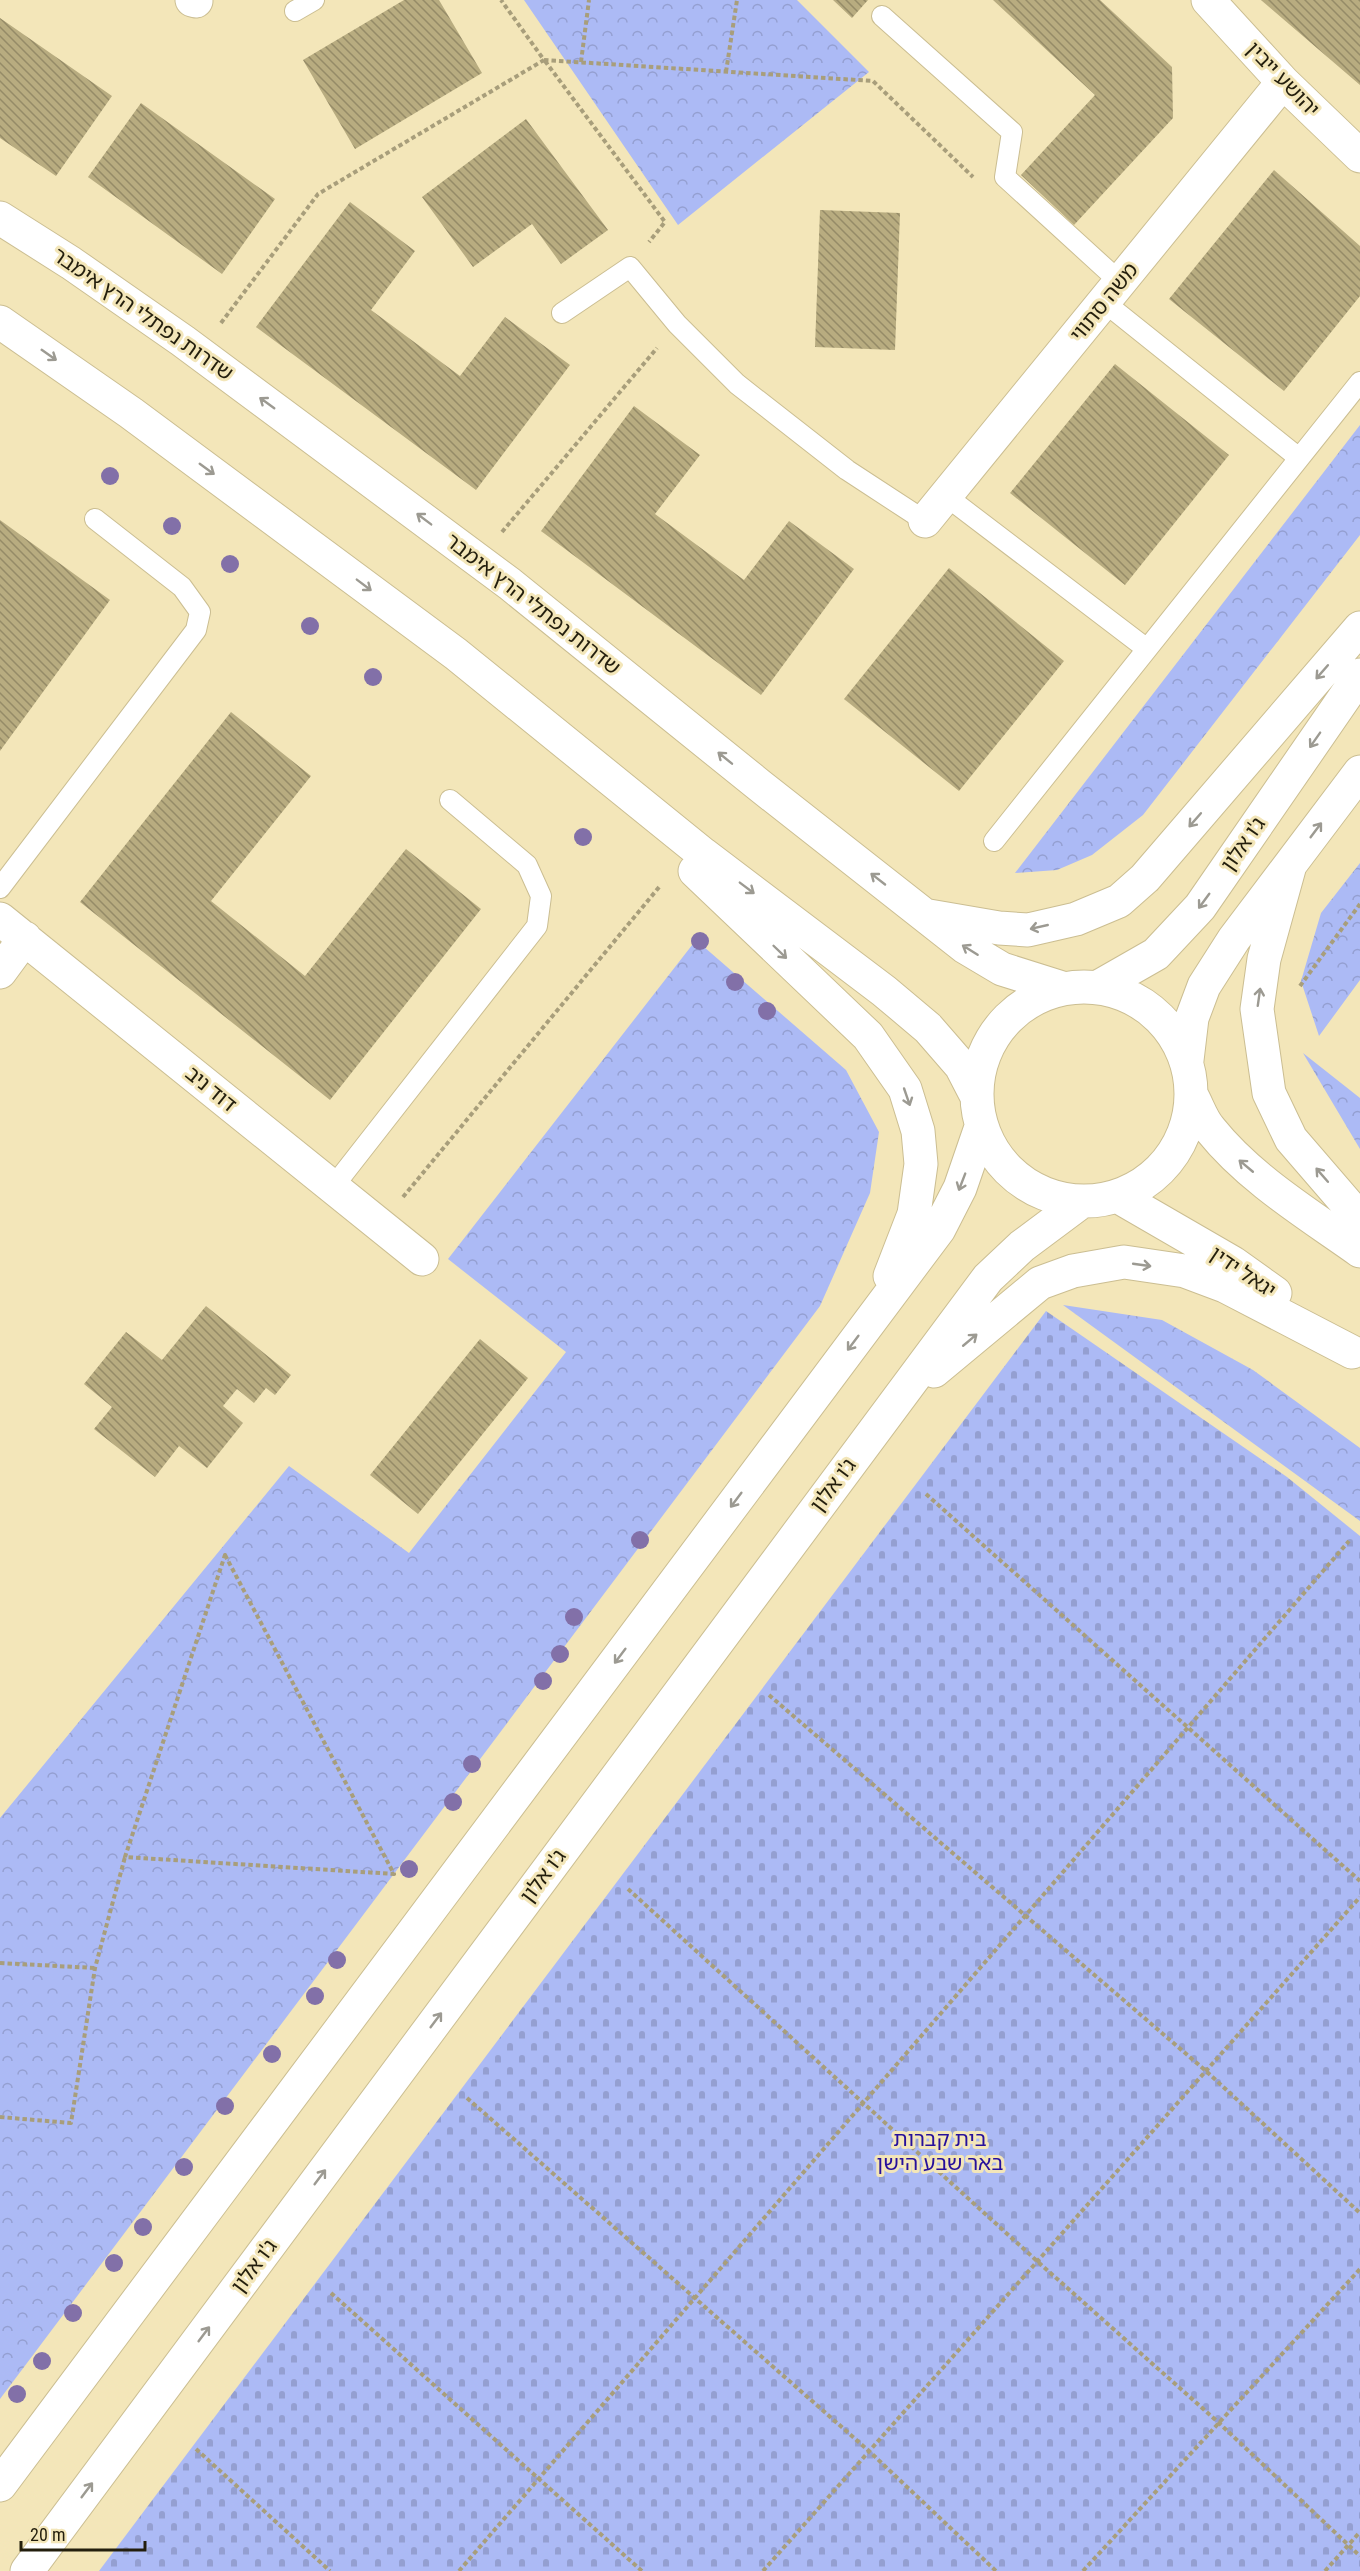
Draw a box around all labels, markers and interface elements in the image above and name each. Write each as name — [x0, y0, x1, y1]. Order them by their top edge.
street label: יהושע ייבין — [1242, 37, 1324, 121]
street label: שדרות נפתלי הרץ אימבר — [48, 243, 238, 385]
street label: משה סתווי — [1065, 258, 1143, 346]
one-way arrow — [40, 349, 56, 361]
one-way arrow — [260, 397, 276, 409]
one-way arrow — [198, 463, 214, 475]
one-way arrow — [416, 513, 432, 526]
street label: שדרות נפתלי הרץ אימבר — [441, 528, 625, 680]
one-way arrow — [355, 579, 371, 591]
one-way arrow — [1315, 664, 1329, 679]
one-way arrow — [1309, 732, 1321, 748]
one-way arrow — [717, 751, 733, 764]
one-way arrow — [1188, 812, 1201, 828]
street label: ג'ו אלון — [1216, 812, 1270, 875]
one-way arrow — [1310, 822, 1323, 838]
one-way arrow — [870, 872, 886, 885]
one-way arrow — [739, 881, 755, 894]
one-way arrow — [1198, 892, 1210, 908]
one-way arrow — [1030, 922, 1050, 933]
one-way arrow — [962, 943, 979, 955]
one-way arrow — [772, 944, 787, 959]
one-way arrow — [1253, 988, 1264, 1008]
street label: דוד ניב — [181, 1061, 241, 1117]
one-way arrow — [903, 1087, 914, 1106]
one-way arrow — [1239, 1159, 1254, 1173]
one-way arrow — [1315, 1168, 1329, 1183]
one-way arrow — [955, 1173, 966, 1191]
street label: יגאל ידין — [1206, 1241, 1280, 1303]
one-way arrow — [1131, 1259, 1151, 1270]
one-way arrow — [962, 1334, 978, 1347]
one-way arrow — [847, 1335, 859, 1351]
street label: ג'ו אלון — [805, 1454, 861, 1516]
one-way arrow — [730, 1491, 743, 1507]
one-way arrow — [613, 1647, 626, 1663]
street label: ג'ו אלון — [515, 1845, 571, 1907]
one-way arrow — [430, 2013, 442, 2029]
park label: בית קברות באר שבע הישן — [877, 2127, 1003, 2175]
one-way arrow — [313, 2169, 326, 2185]
street label: ג'ו אלון — [226, 2235, 282, 2297]
one-way arrow — [197, 2326, 210, 2342]
one-way arrow — [81, 2483, 94, 2499]
scale bar — [21, 2514, 146, 2552]
text: 20 m — [30, 2524, 65, 2545]

